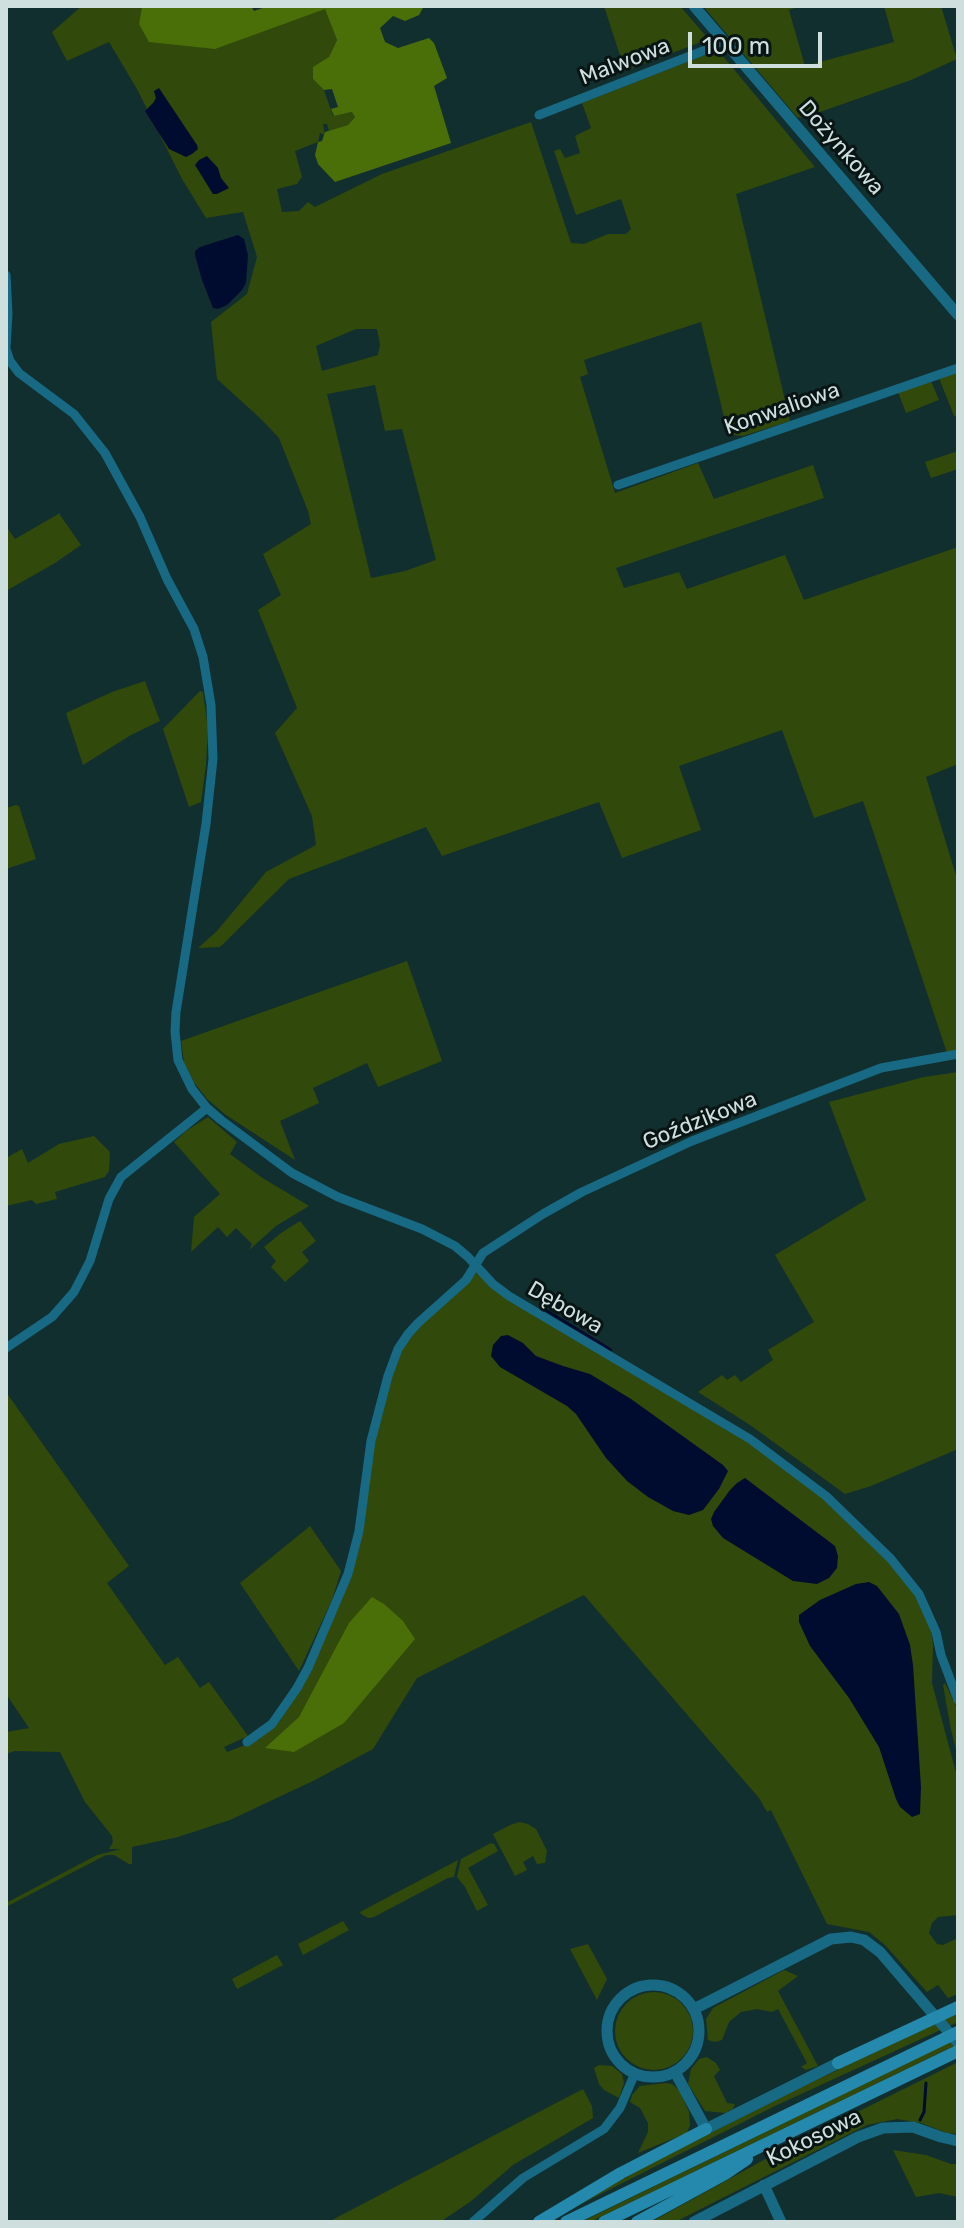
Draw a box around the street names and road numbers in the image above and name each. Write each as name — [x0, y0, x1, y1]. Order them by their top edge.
street label: Malwowa — [576, 33, 674, 91]
street label: Dożynkowa — [793, 95, 889, 201]
street label: Konwaliowa — [721, 377, 843, 441]
street label: Goździkowa — [639, 1086, 761, 1156]
street label: Dębowa — [523, 1276, 607, 1340]
street label: Kokosowa — [763, 2104, 865, 2172]

